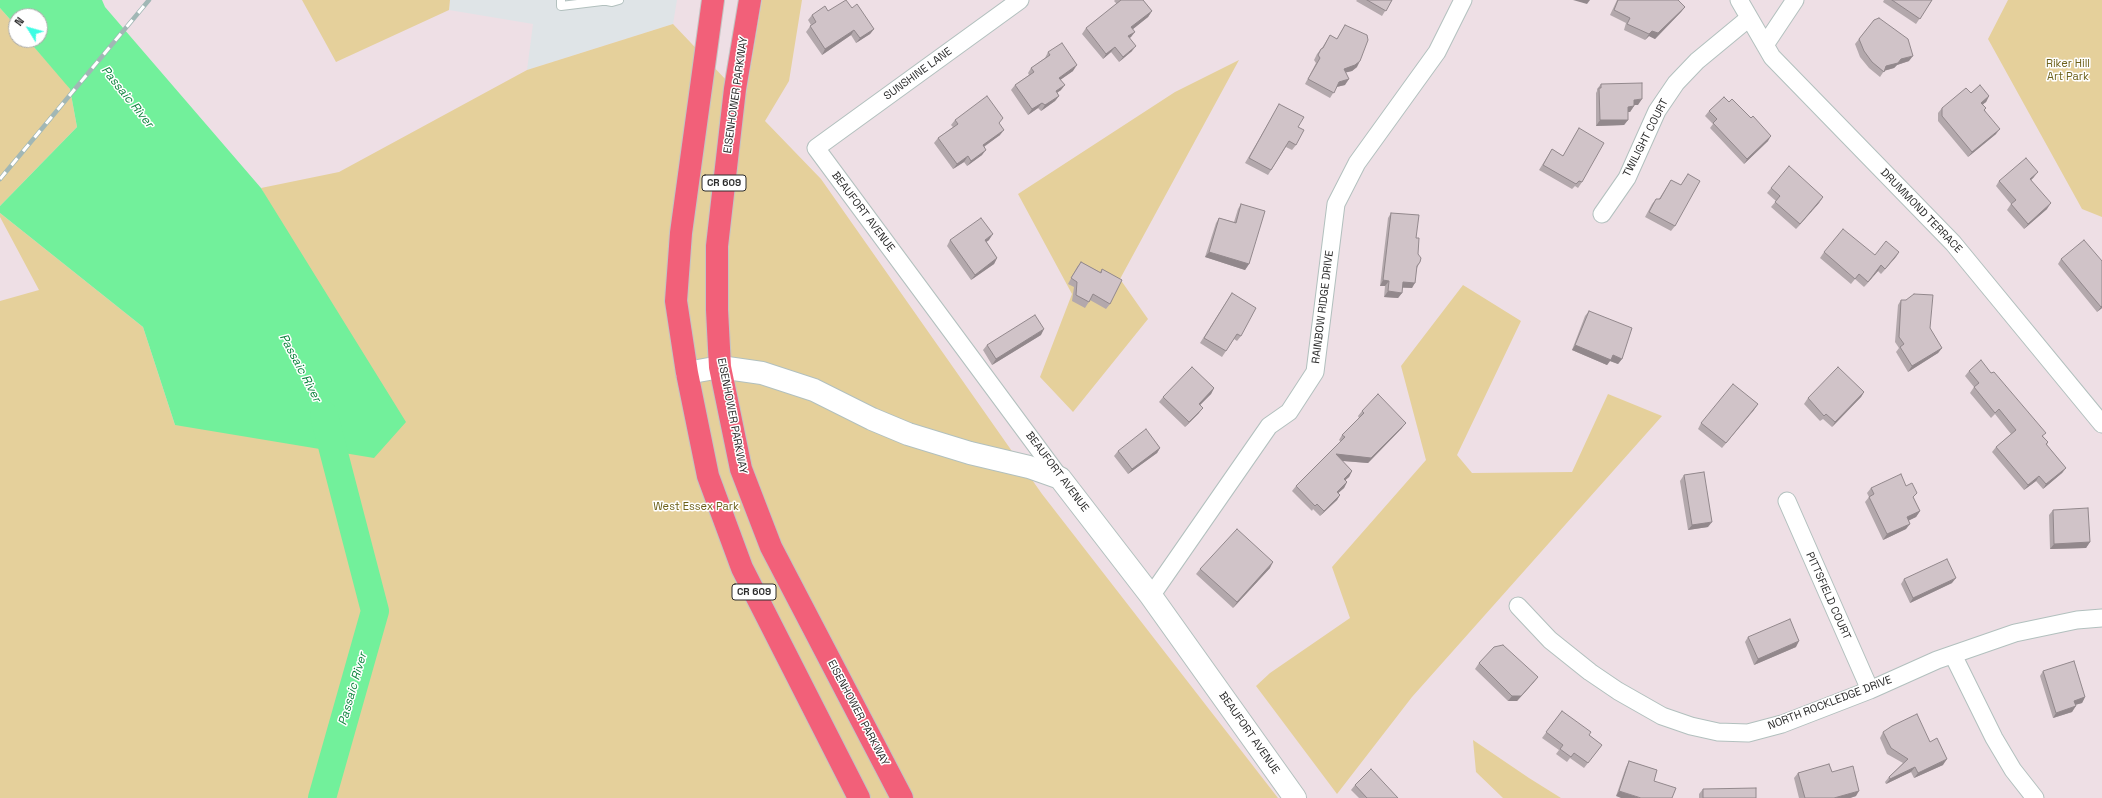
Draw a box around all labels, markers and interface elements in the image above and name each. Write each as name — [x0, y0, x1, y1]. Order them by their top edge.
north arrow — [8, 8, 48, 48]
text: N — [11, 14, 27, 29]
street label: EISENHOWER PARKWAY — [721, 36, 751, 154]
street label: SUNSHINE LANE — [881, 45, 955, 103]
park label: Riker Hill Art Park — [2046, 57, 2090, 83]
water label: Passaic River — [98, 63, 156, 131]
street label: TWILIGHT COURT — [1621, 97, 1671, 179]
street label: DRUMMOND TERRACE — [1877, 166, 1965, 256]
street label: BEAUFORT AVENUE — [829, 169, 897, 255]
road number: CR 609 — [702, 175, 746, 191]
street label: RAINBOW RIDGE DRIVE — [1310, 250, 1336, 364]
water label: Passaic River — [276, 332, 324, 404]
street label: EISENHOWER PARKWAY — [714, 357, 750, 475]
street label: BEAUFORT AVENUE — [1023, 429, 1091, 515]
park label: West Essex Park — [653, 500, 739, 514]
street label: PITTSFIELD COURT — [1803, 550, 1853, 642]
road number: CR 609 — [732, 584, 776, 600]
water label: Passaic River — [336, 651, 370, 727]
street label: EISENHOWER PARKWAY — [824, 658, 892, 768]
street label: NORTH ROCKLEDGE DRIVE — [1766, 673, 1894, 733]
street label: BEAUFORT AVENUE — [1216, 689, 1282, 777]

